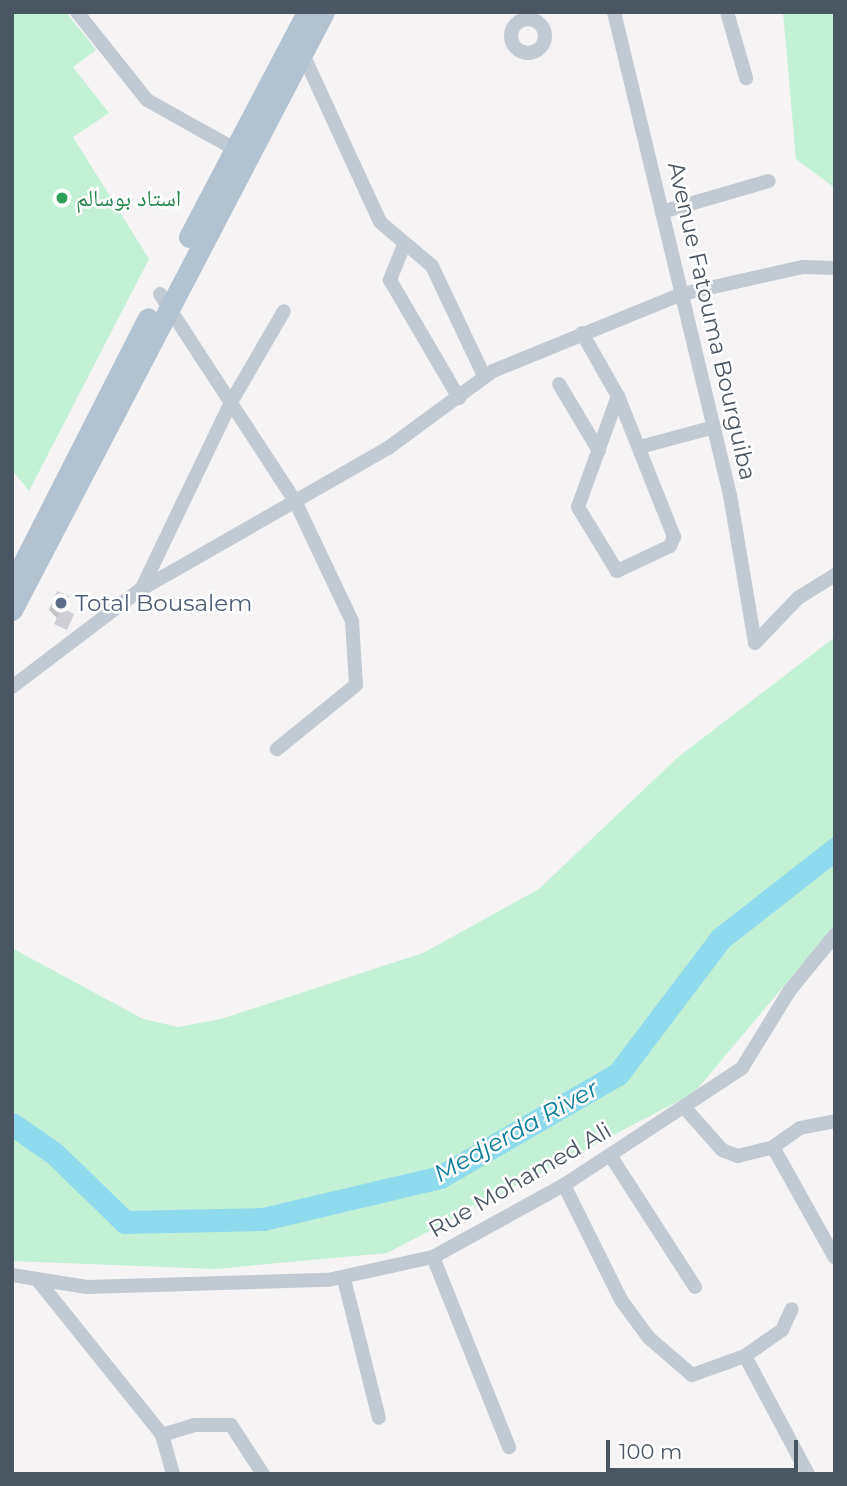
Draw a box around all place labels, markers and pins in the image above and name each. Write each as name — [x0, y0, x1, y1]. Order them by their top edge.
place label: استاد بوسالم — [76, 184, 181, 212]
marker: استاد بوسالم — [54, 190, 70, 206]
place label: Total Bousalem — [75, 589, 253, 617]
marker: Total Bousalem — [53, 595, 69, 611]

